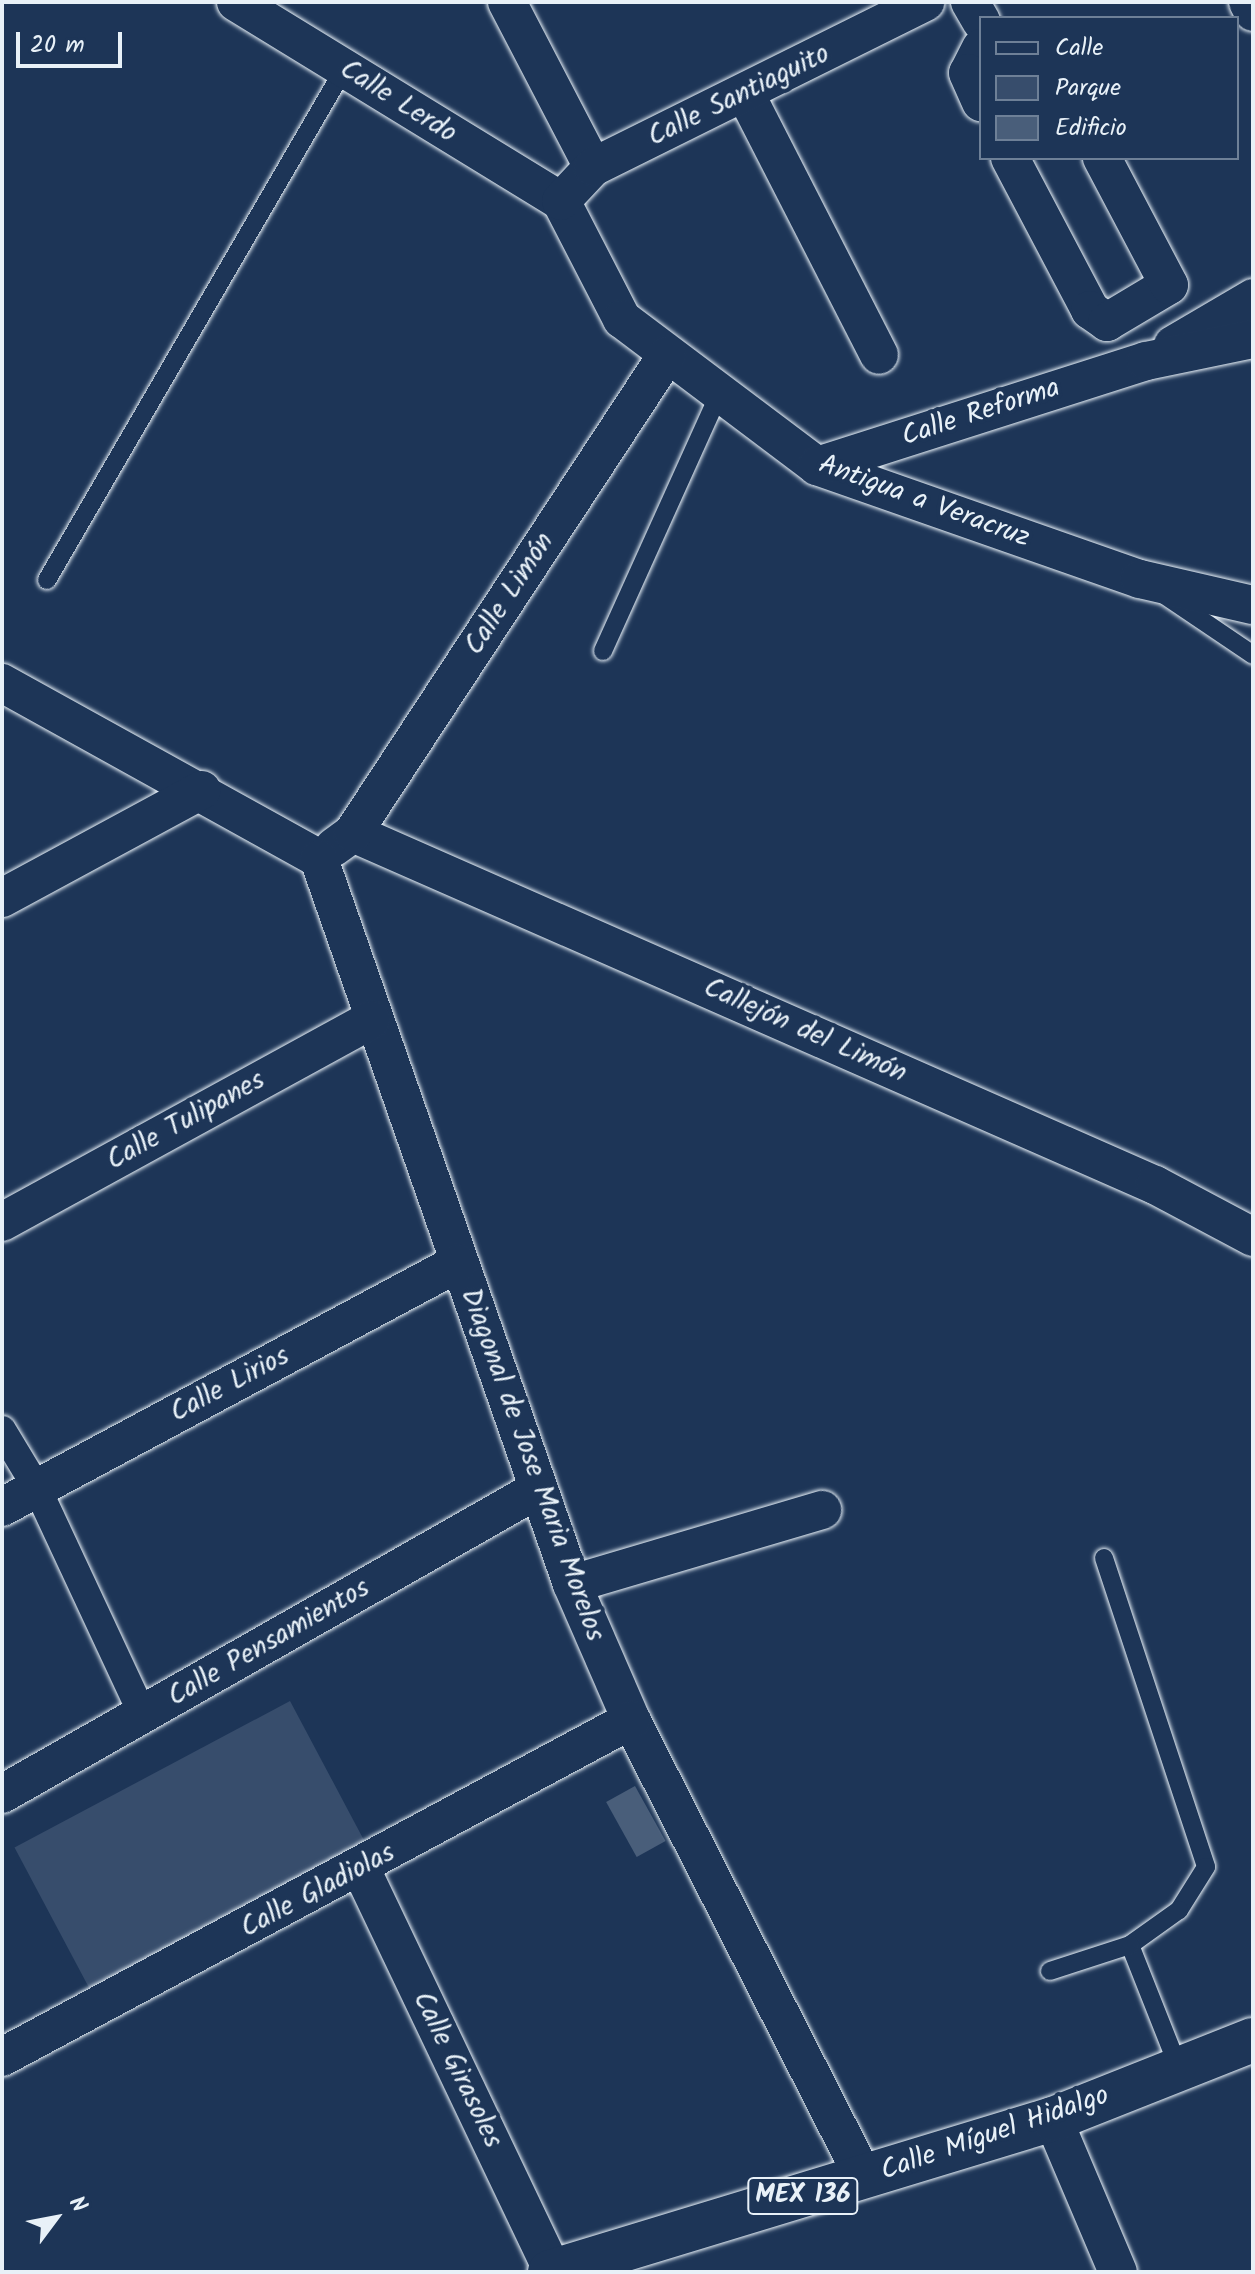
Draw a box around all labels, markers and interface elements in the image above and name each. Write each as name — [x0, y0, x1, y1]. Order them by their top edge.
scale bar — [20, 16, 126, 66]
legend — [979, 16, 1239, 160]
text: 20 m — [30, 26, 85, 65]
text: Calle — [1055, 29, 1103, 68]
street label: Calle Santiaguito — [643, 38, 835, 154]
street label: Calle Lerdo — [333, 53, 463, 151]
text: Parque — [1055, 69, 1121, 108]
text: Edificio — [1055, 109, 1127, 148]
street label: Calle Reforma — [898, 372, 1064, 454]
street label: Antigua a Veracruz — [814, 448, 1034, 556]
street label: Calle Limón — [458, 526, 562, 662]
street label: Callejón del Limón — [698, 971, 912, 1091]
street label: Calle Tulipanes — [101, 1064, 271, 1178]
street label: Diagonal de Jose Maria Morelos — [452, 1284, 612, 1646]
street label: Calle Lirios — [165, 1340, 295, 1430]
street label: Calle Pensamientos — [162, 1572, 376, 1714]
street label: Calle Gladiolas — [235, 1836, 401, 1946]
street label: Calle Girasoles — [405, 1986, 509, 2154]
street label: Calle Míguel Hidalgo — [877, 2079, 1113, 2189]
road number: MEX 136 — [747, 2174, 859, 2218]
north arrow — [16, 2178, 96, 2258]
text: N — [58, 2190, 95, 2220]

